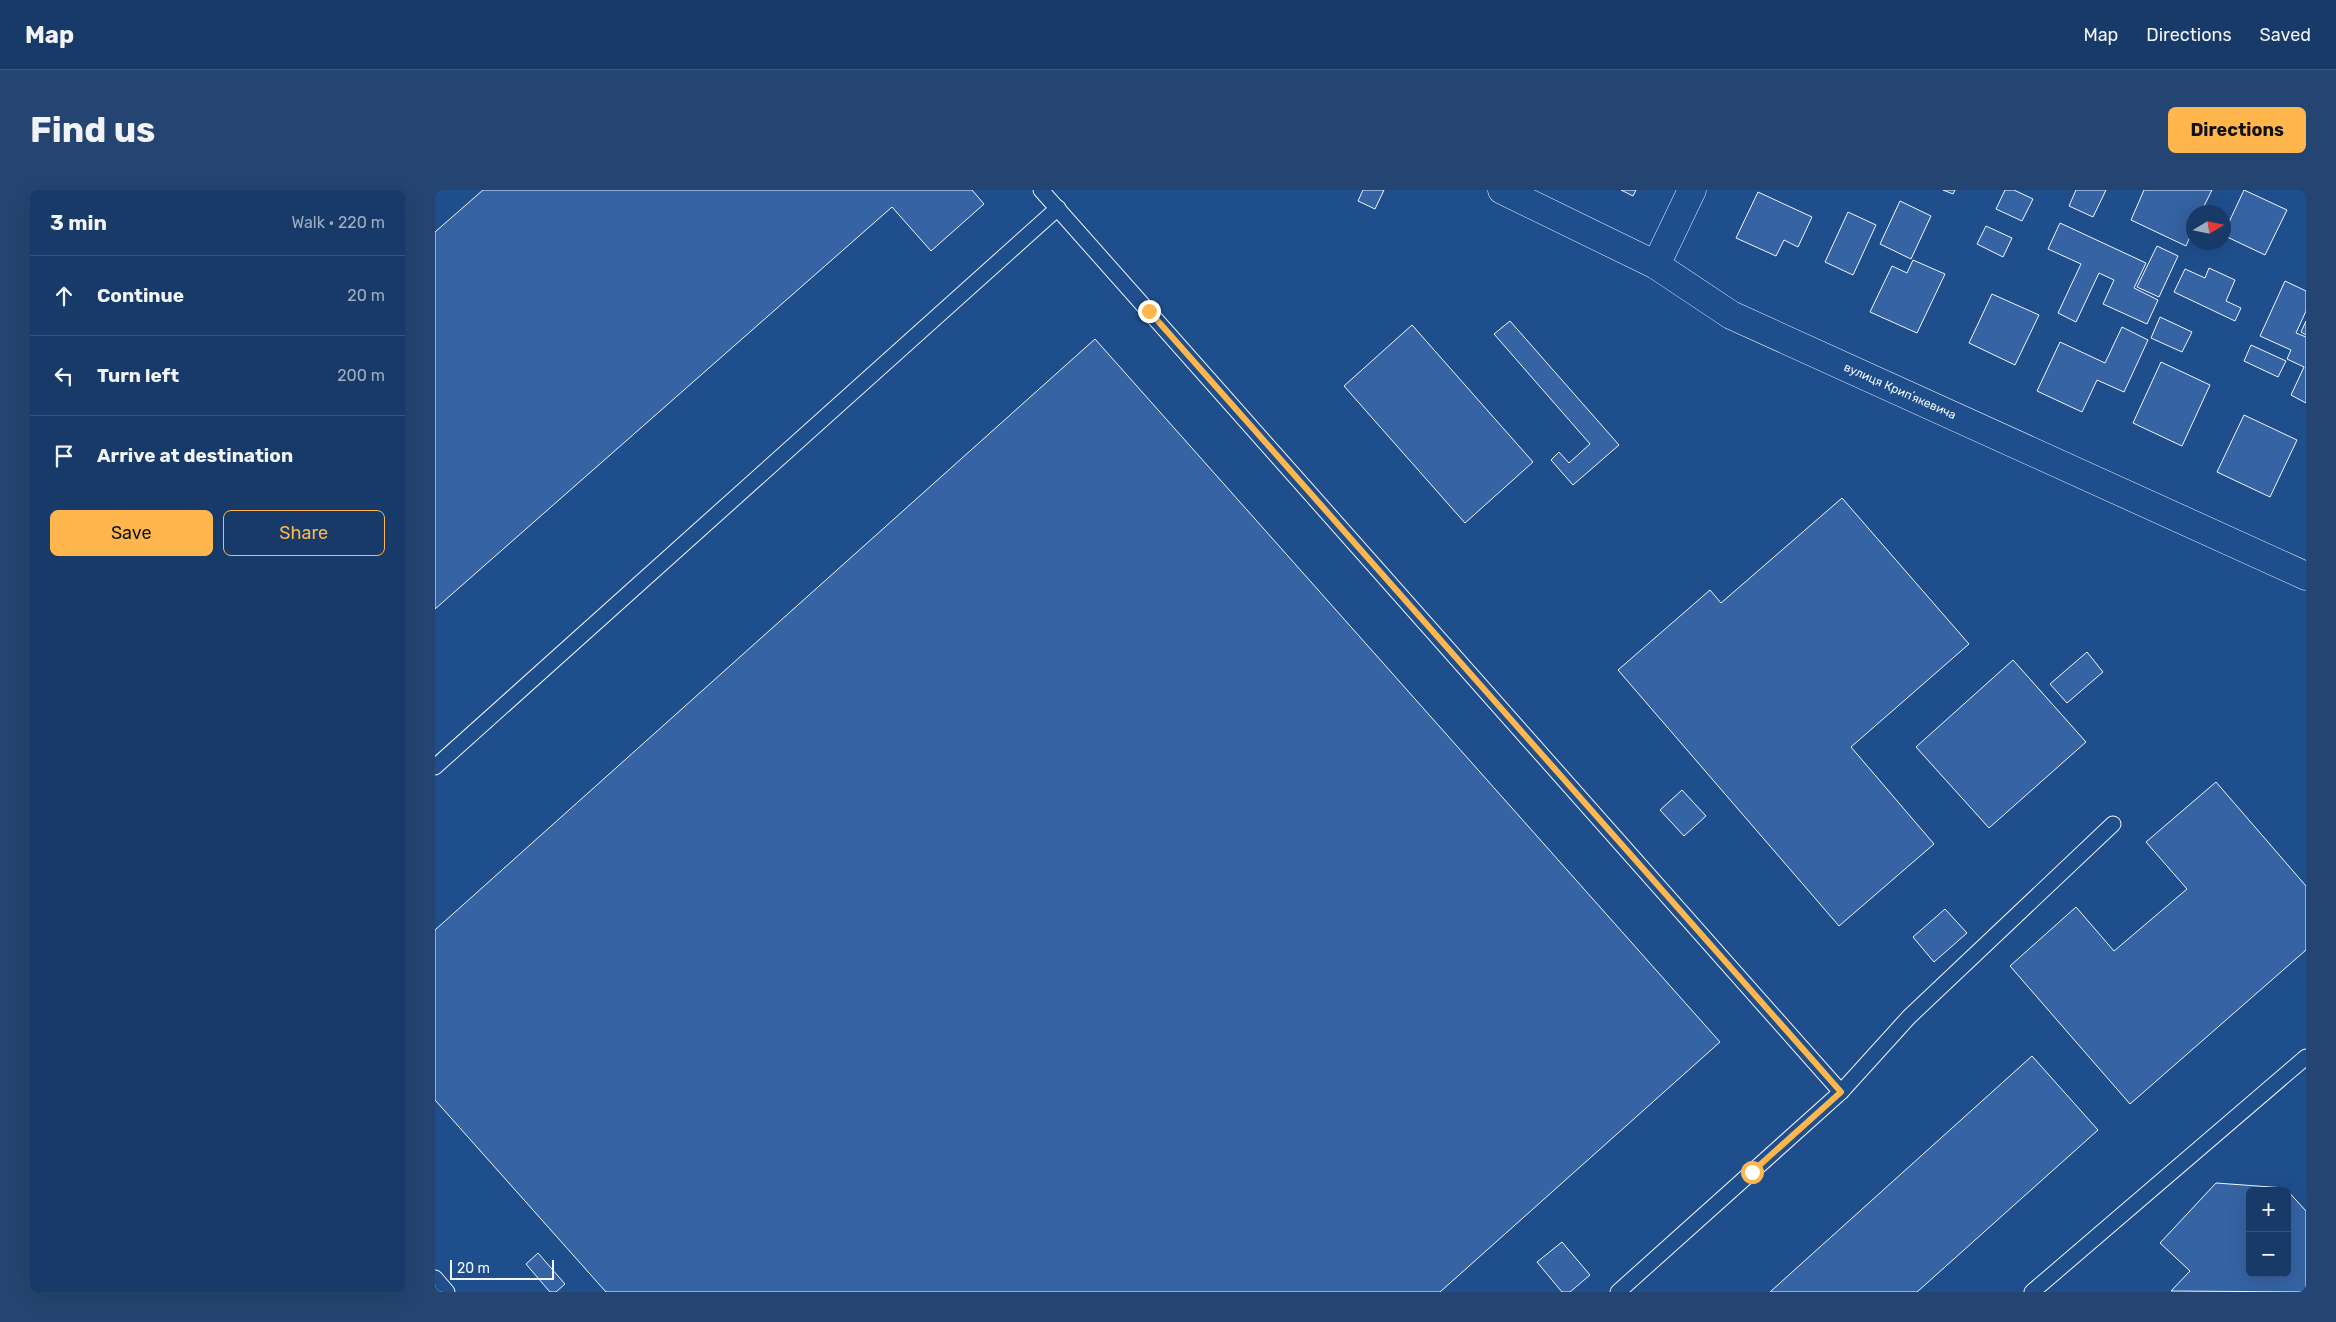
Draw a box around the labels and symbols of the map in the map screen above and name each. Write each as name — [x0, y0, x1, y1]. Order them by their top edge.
north arrow — [2186, 205, 2231, 250]
route end — [1138, 300, 1161, 323]
street label: вулиця Крипʼякевича — [1842, 360, 1958, 422]
route start — [1741, 1161, 1764, 1184]
scale bar — [450, 1257, 554, 1280]

